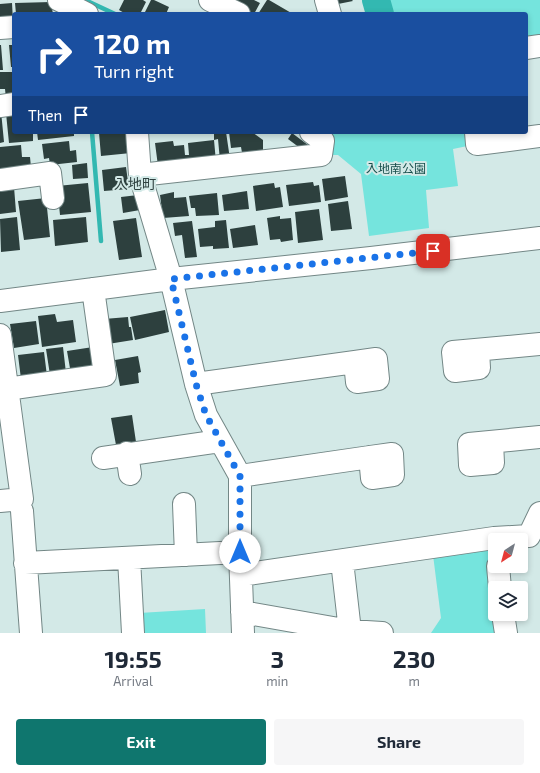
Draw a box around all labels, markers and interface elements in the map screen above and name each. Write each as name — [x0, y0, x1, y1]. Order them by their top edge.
text: 120 m — [94, 26, 171, 60]
icon: right — [28, 28, 80, 80]
text: Turn right — [94, 60, 174, 82]
icon: arrive — [70, 104, 92, 126]
text: Then — [28, 106, 62, 124]
park label: 入地南公園 — [366, 161, 426, 175]
district label: 入地町 — [114, 175, 156, 192]
pin — [416, 234, 450, 268]
icon: arrive — [422, 240, 444, 262]
position arrow — [219, 531, 261, 573]
north arrow — [488, 533, 528, 573]
map controls — [488, 533, 528, 621]
button: layers — [488, 581, 528, 621]
text: 19:55 — [104, 644, 162, 673]
text: 3 — [270, 644, 284, 673]
text: 230 — [393, 644, 435, 673]
text: Arrival — [113, 673, 153, 689]
text: min — [266, 673, 288, 689]
text: m — [408, 673, 420, 689]
button: Exit — [16, 719, 266, 765]
button: Share — [274, 719, 524, 765]

